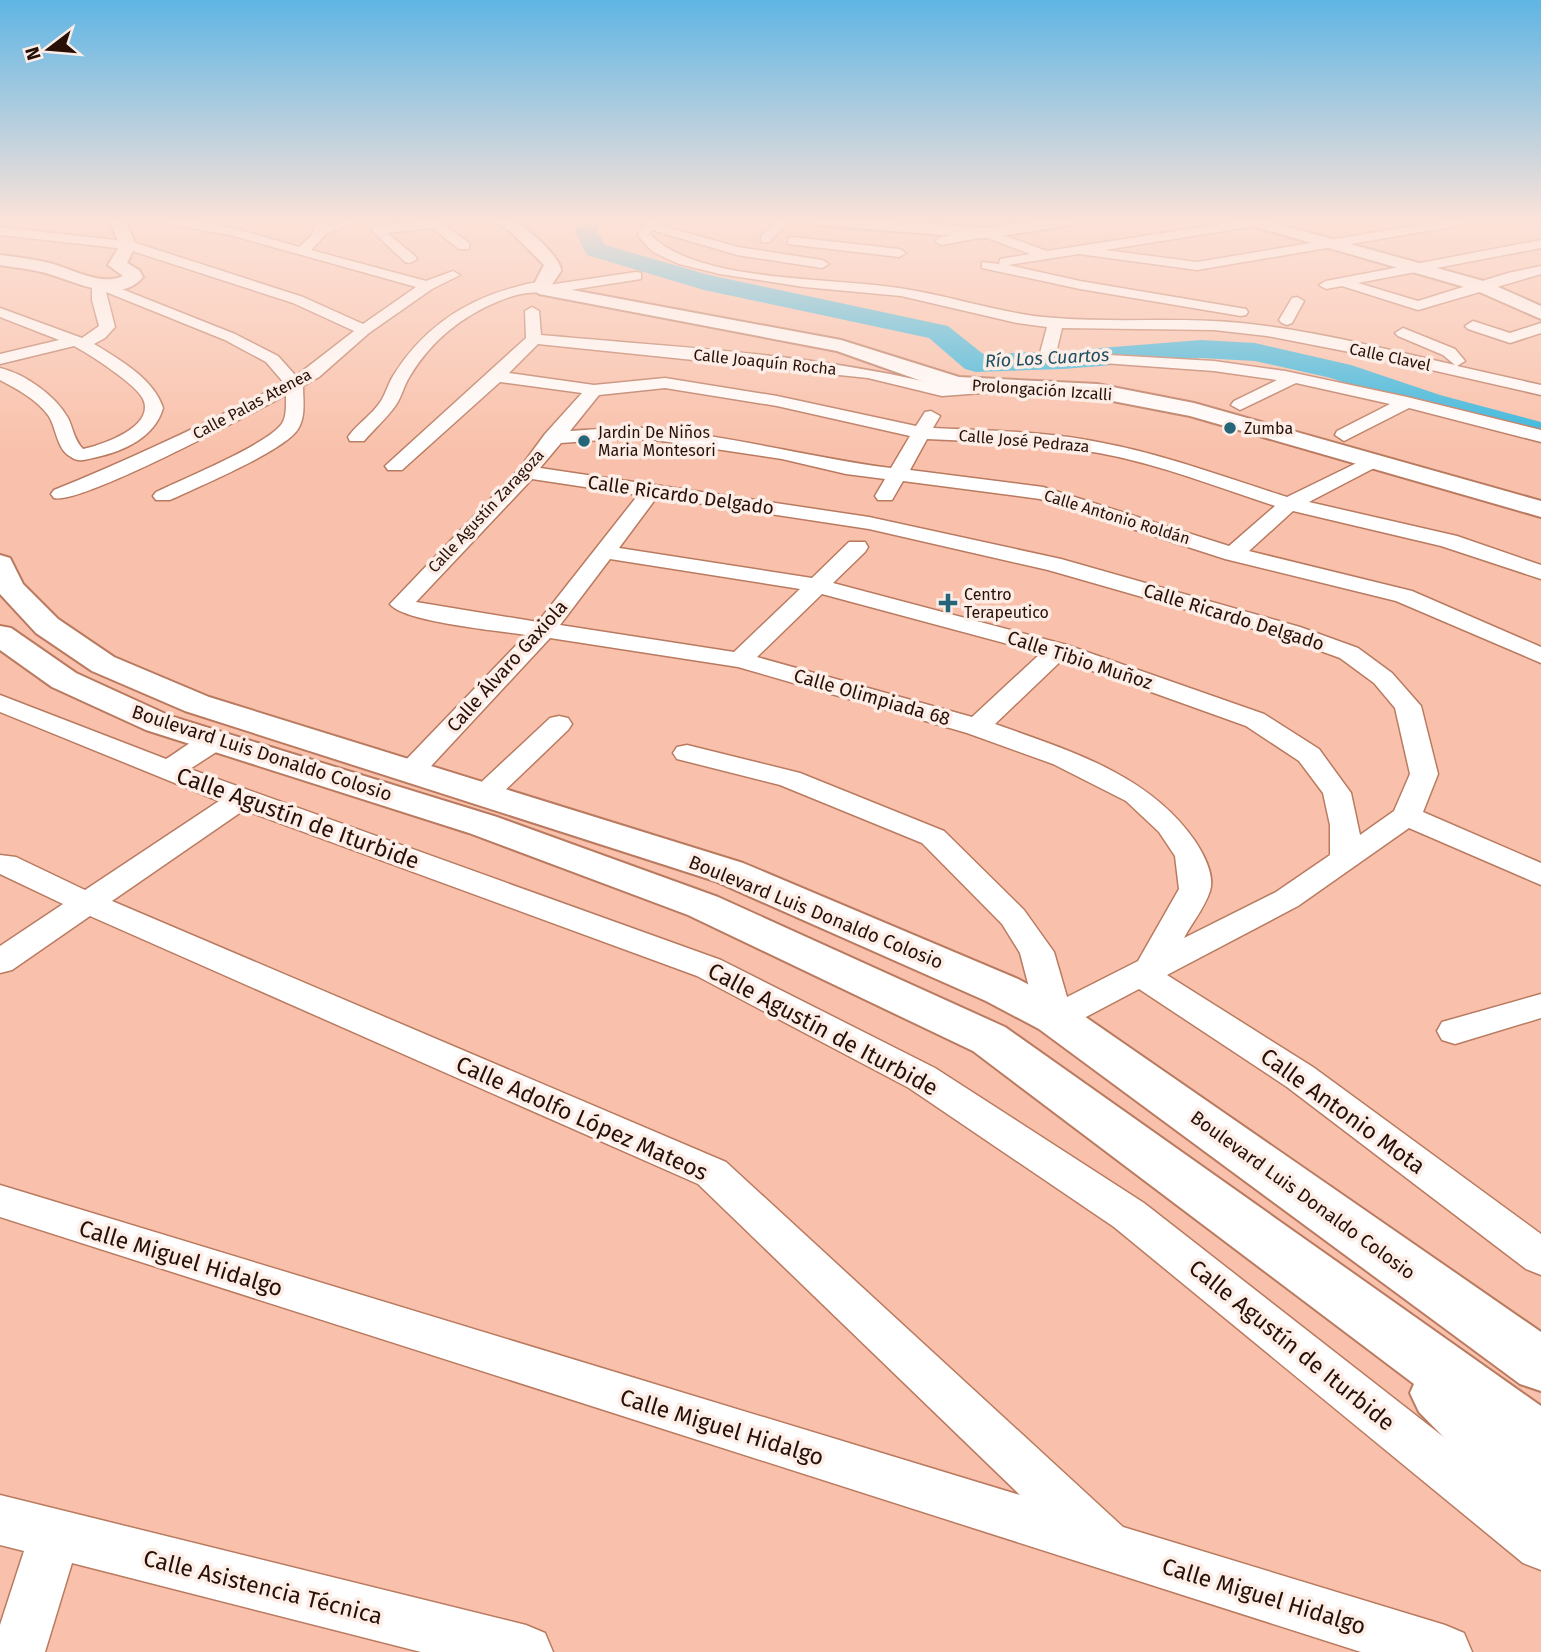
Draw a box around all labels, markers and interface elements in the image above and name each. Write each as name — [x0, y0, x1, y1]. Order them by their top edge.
north arrow — [14, 14, 84, 84]
text: N — [20, 44, 46, 63]
street label: Calle Clavel — [1348, 339, 1433, 375]
water label: Río Los Cuartos — [984, 344, 1110, 372]
street label: Calle Joaquín Rocha — [692, 345, 838, 379]
street label: Calle Palas Atenea — [189, 365, 315, 443]
street label: Prolongación Izcalli — [971, 376, 1113, 404]
place label: Zumba — [1244, 419, 1293, 438]
marker: Zumba — [1222, 420, 1238, 436]
place label: Jardin De Niños Maria Montesori — [598, 423, 716, 460]
street label: Calle José Pedraza — [958, 426, 1090, 456]
marker: Jardin De Niños Maria Montesori — [576, 433, 592, 449]
street label: Calle Agustín Zaragoza — [424, 446, 548, 576]
street label: Calle Ricardo Delgado — [586, 471, 776, 519]
street label: Calle Antonio Roldán — [1042, 486, 1192, 548]
street label: Calle Ricardo Delgado — [1141, 579, 1327, 655]
place label: Centro Terapeutico — [964, 585, 1049, 622]
marker: Centro Terapeutico — [938, 593, 958, 613]
street label: Calle Álvaro Gaxiola — [442, 595, 572, 737]
street label: Calle Tibio Muñoz — [1005, 626, 1155, 694]
street label: Calle Olimpiada 68 — [791, 664, 953, 730]
street label: Boulevard Luis Donaldo Colosio — [129, 700, 395, 806]
street label: Calle Agustín de Iturbide — [173, 761, 423, 875]
street label: Boulevard Luis Donaldo Colosio — [685, 850, 947, 974]
street label: Calle Agustín de Iturbide — [703, 956, 943, 1102]
street label: Calle Antonio Mota — [1255, 1042, 1431, 1180]
street label: Calle Adolfo López Mateos — [452, 1050, 712, 1186]
street label: Boulevard Luis Donaldo Colosio — [1186, 1106, 1420, 1284]
street label: Calle Miguel Hidalgo — [76, 1214, 286, 1302]
street label: Calle Agustín de Iturbide — [1184, 1253, 1400, 1437]
street label: Calle Miguel Hidalgo — [617, 1383, 827, 1471]
street label: Calle Asistencia Técnica — [140, 1544, 386, 1630]
street label: Calle Miguel Hidalgo — [1159, 1552, 1369, 1640]

